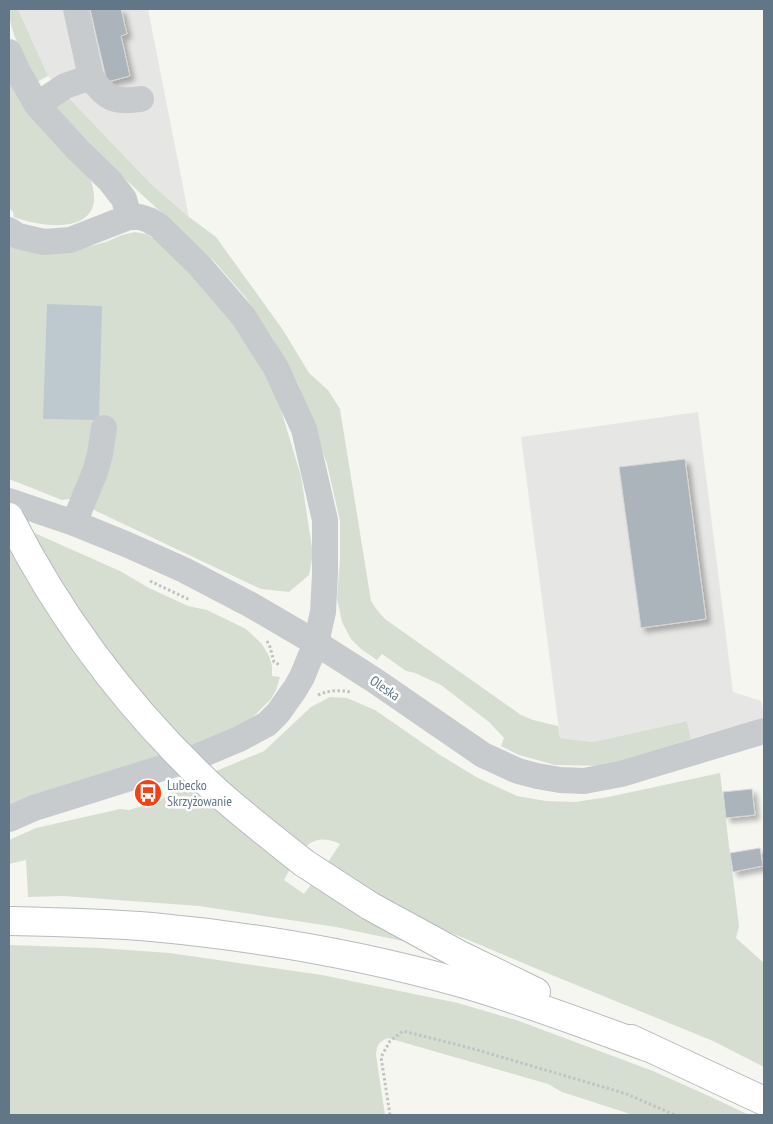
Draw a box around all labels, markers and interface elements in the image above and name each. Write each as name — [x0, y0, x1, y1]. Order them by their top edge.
street label: Oleska — [366, 671, 404, 705]
place label: Lubecko Skrzyżowanie — [167, 776, 232, 810]
bus stop icon: Lubecko Skrzyżowanie — [133, 778, 163, 808]

